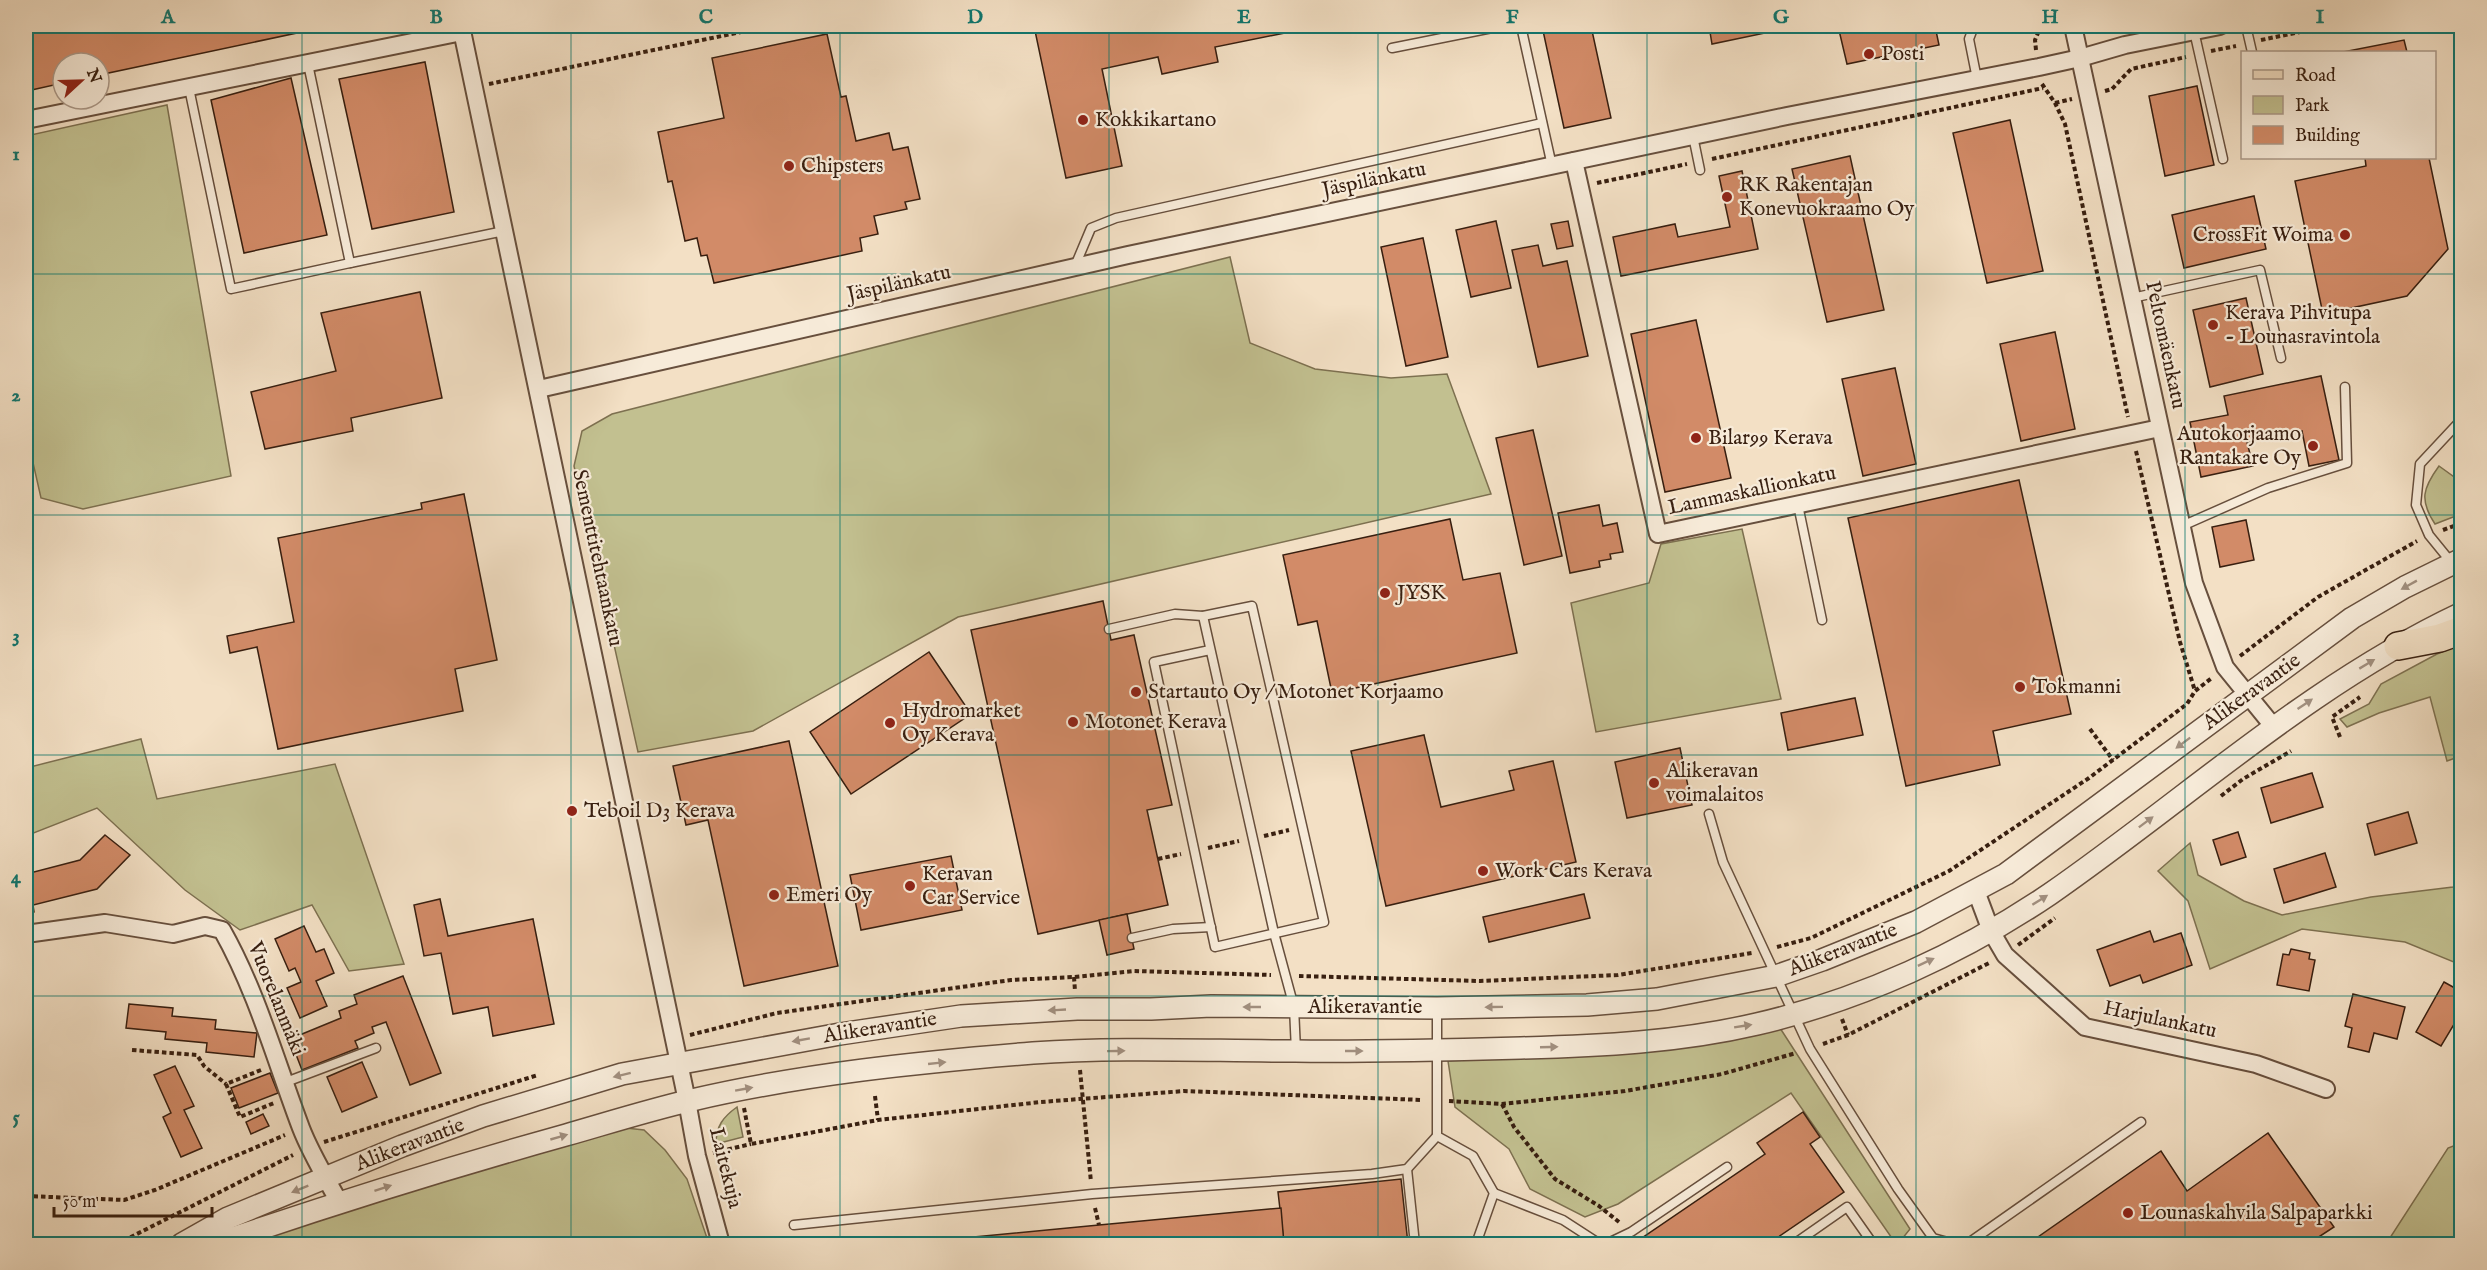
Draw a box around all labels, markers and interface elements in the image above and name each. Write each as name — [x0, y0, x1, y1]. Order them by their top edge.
text: A — [160, 5, 176, 30]
text: B — [429, 5, 443, 30]
text: C — [699, 5, 713, 30]
text: D — [967, 5, 983, 30]
text: E — [1237, 5, 1251, 30]
text: F — [1506, 5, 1519, 30]
text: G — [1773, 5, 1790, 30]
text: H — [2041, 5, 2059, 30]
text: I — [2316, 5, 2325, 30]
place label: Posti — [1881, 41, 1924, 68]
marker: Posti — [1862, 47, 1876, 61]
north arrow — [51, 51, 111, 111]
legend — [2241, 51, 2436, 159]
text: N — [81, 65, 105, 86]
text: Road — [2295, 65, 2336, 88]
text: Park — [2295, 95, 2330, 118]
place label: Kokkikartano — [1095, 107, 1216, 134]
marker: Kokkikartano — [1076, 113, 1090, 127]
text: Building — [2295, 125, 2360, 148]
text: 1 — [12, 142, 20, 167]
place label: Chipsters — [801, 153, 883, 180]
street label: Jäspilänkatu — [1317, 156, 1429, 205]
marker: Chipsters — [782, 159, 796, 173]
place label: RK Rakentajan Konevuokraamo Oy — [1739, 172, 1915, 223]
marker: RK Rakentajan Konevuokraamo Oy — [1720, 190, 1734, 204]
place label: CrossFit Woima — [2193, 222, 2334, 249]
marker: CrossFit Woima — [2338, 228, 2352, 242]
street label: Jäspilänkatu — [842, 259, 954, 310]
street label: Peltomäenkatu — [2138, 278, 2192, 412]
place label: Kerava Pihvitupa - Lounasravintola — [2225, 300, 2381, 351]
marker: Kerava Pihvitupa - Lounasravintola — [2206, 318, 2220, 332]
text: 2 — [11, 383, 21, 408]
place label: Autokorjaamo Rantakare Oy — [2176, 421, 2302, 472]
place label: Bilar99 Kerava — [1708, 425, 1834, 452]
marker: Bilar99 Kerava — [1689, 431, 1703, 445]
marker: Autokorjaamo Rantakare Oy — [2306, 439, 2320, 453]
street label: Lammaskallionkatu — [1666, 460, 1839, 522]
street label: Sementtitehtaankatu — [565, 467, 629, 649]
place label: JYSK — [1395, 580, 1447, 607]
one-way arrow — [2400, 580, 2417, 590]
marker: JYSK — [1378, 586, 1392, 600]
text: 3 — [12, 624, 20, 649]
street label: Alikeravantie — [2197, 647, 2307, 737]
one-way arrow — [2359, 659, 2376, 669]
place label: Tokmanni — [2032, 674, 2121, 701]
place label: Startauto Oy / Motonet Korjaamo — [1148, 679, 1444, 706]
marker: Tokmanni — [2013, 680, 2027, 694]
marker: Startauto Oy / Motonet Korjaamo — [1129, 685, 1143, 699]
place label: Hydromarket Oy Kerava — [902, 698, 1021, 749]
one-way arrow — [2296, 698, 2312, 710]
place label: Motonet Kerava — [1085, 709, 1227, 736]
marker: Motonet Kerava — [1066, 715, 1080, 729]
marker: Hydromarket Oy Kerava — [883, 716, 897, 730]
one-way arrow — [2175, 737, 2191, 749]
place label: Alikeravan voimalaitos — [1665, 758, 1764, 809]
marker: Alikeravan voimalaitos — [1647, 776, 1661, 790]
place label: Teboil D3 Kerava — [584, 798, 735, 825]
marker: Teboil D3 Kerava — [565, 804, 579, 818]
one-way arrow — [2138, 816, 2154, 828]
place label: Work Cars Kerava — [1495, 858, 1653, 885]
place label: Keravan Car Service — [922, 861, 1020, 912]
marker: Work Cars Kerava — [1476, 864, 1490, 878]
text: 4 — [11, 865, 22, 890]
marker: Keravan Car Service — [903, 879, 917, 893]
place label: Emeri Oy — [786, 882, 873, 909]
marker: Emeri Oy — [767, 888, 781, 902]
one-way arrow — [2032, 894, 2048, 905]
street label: Alikeravantie — [1784, 917, 1902, 984]
street label: Vuorelanmäki — [240, 937, 311, 1060]
one-way arrow — [1918, 958, 1935, 967]
street label: Alikeravantie — [1307, 994, 1423, 1021]
street label: Harjulankatu — [2101, 995, 2219, 1045]
one-way arrow — [1243, 1002, 1262, 1012]
one-way arrow — [1484, 1002, 1503, 1012]
one-way arrow — [1048, 1005, 1067, 1014]
street label: Alikeravantie — [820, 1006, 939, 1050]
one-way arrow — [1733, 1022, 1752, 1031]
one-way arrow — [792, 1036, 811, 1045]
one-way arrow — [1540, 1042, 1559, 1052]
one-way arrow — [1106, 1046, 1125, 1056]
one-way arrow — [1345, 1046, 1364, 1056]
one-way arrow — [927, 1058, 946, 1068]
one-way arrow — [613, 1070, 631, 1080]
one-way arrow — [735, 1084, 754, 1093]
text: 5 — [12, 1105, 20, 1130]
street label: Alikeravantie — [351, 1112, 469, 1179]
street label: Laitekuja — [702, 1125, 748, 1212]
one-way arrow — [550, 1132, 568, 1141]
scale bar — [54, 1180, 212, 1218]
one-way arrow — [374, 1183, 392, 1192]
one-way arrow — [290, 1184, 308, 1194]
text: 50 m — [63, 1191, 96, 1214]
place label: Lounaskahvila Salpaparkki — [2140, 1200, 2373, 1227]
marker: Lounaskahvila Salpaparkki — [2121, 1206, 2135, 1220]

